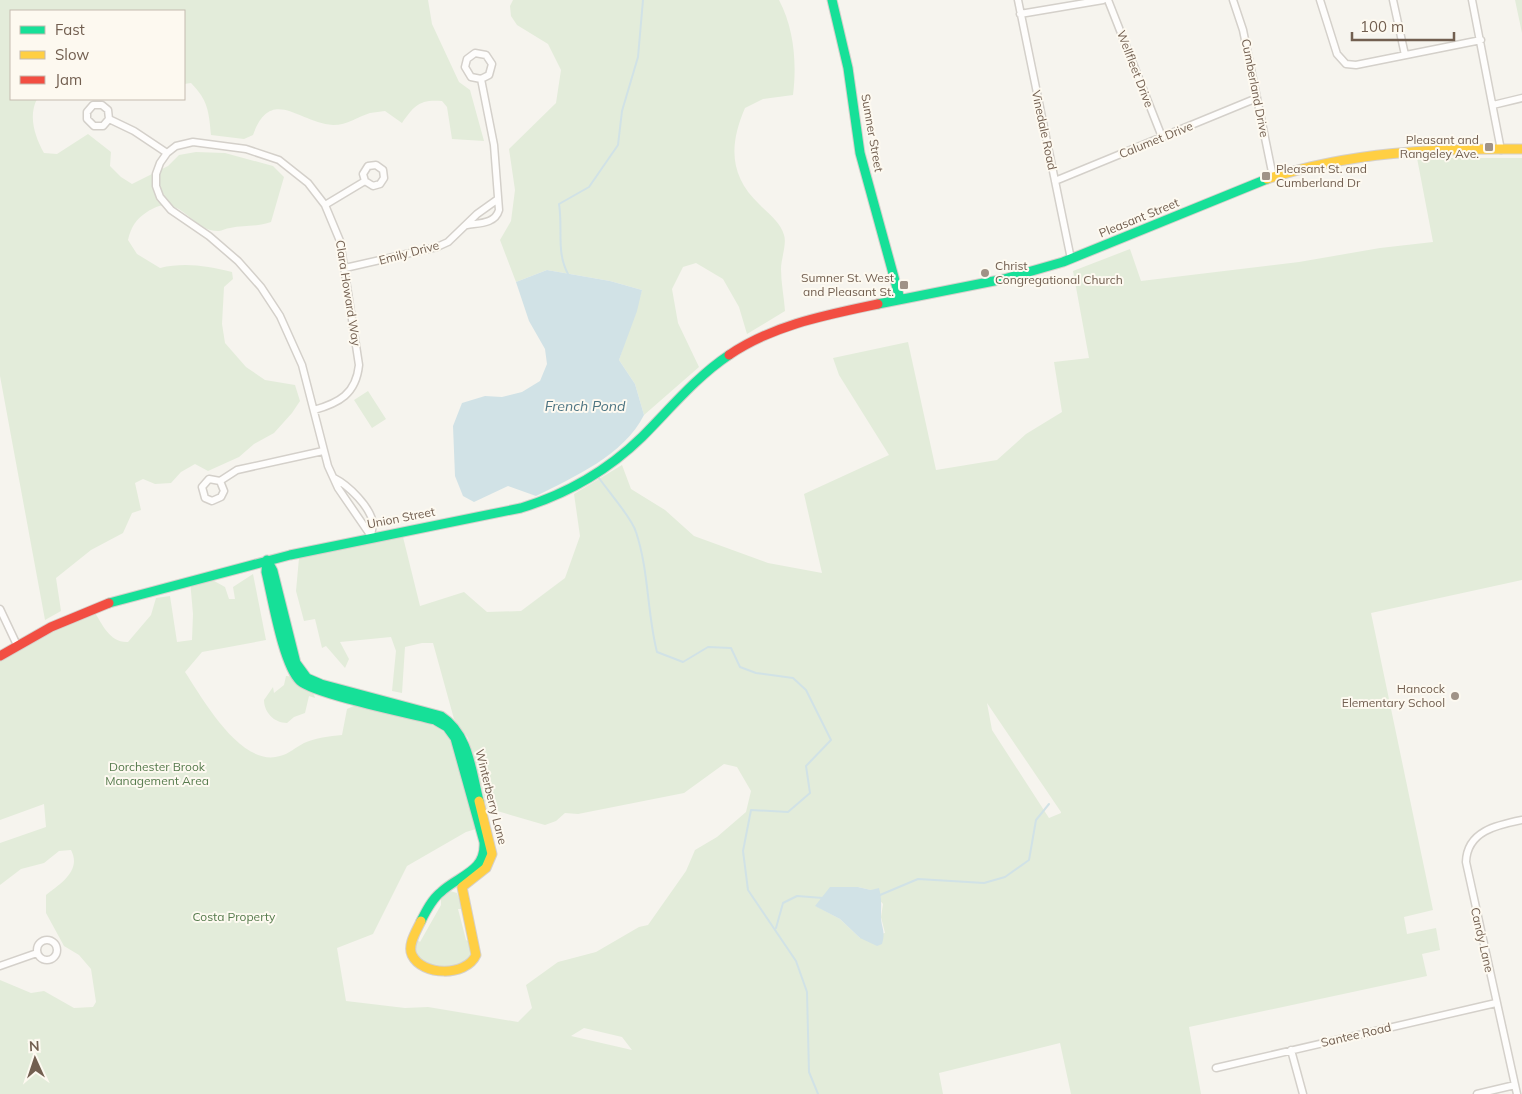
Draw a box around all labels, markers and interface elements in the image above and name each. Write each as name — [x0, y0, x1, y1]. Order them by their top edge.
legend — [10, 10, 185, 100]
scale bar — [1352, 10, 1454, 42]
text: 100 m — [1360, 17, 1404, 36]
text: Fast — [55, 20, 85, 39]
street label: Wellfleet Drive — [1114, 28, 1157, 109]
street label: Cumberland Drive — [1239, 37, 1272, 138]
text: Slow — [55, 45, 89, 64]
text: Jam — [55, 70, 82, 89]
street label: Vinedale Road — [1029, 89, 1060, 171]
street label: Sumner Street — [858, 93, 887, 173]
street label: Calumet Drive — [1117, 118, 1195, 161]
place label: Pleasant and Rangeley Ave. — [1400, 132, 1479, 161]
marker: Pleasant and Rangeley Ave. — [1483, 141, 1495, 153]
place label: Pleasant St. and Cumberland Dr — [1276, 161, 1367, 190]
marker: Pleasant St. and Cumberland Dr — [1260, 170, 1272, 182]
street label: Pleasant Street — [1097, 195, 1181, 240]
street label: Emily Drive — [377, 237, 441, 268]
street label: Clara Howard Way — [333, 239, 364, 348]
place label: Christ Congregational Church — [995, 258, 1123, 287]
marker: Christ Congregational Church — [979, 267, 991, 279]
place label: Sumner St. West and Pleasant St. — [801, 270, 894, 299]
marker: Sumner St. West and Pleasant St. — [898, 279, 910, 291]
water label: French Pond — [545, 397, 626, 415]
street label: Union Street — [366, 504, 436, 531]
place label: Hancock Elementary School — [1342, 681, 1446, 710]
marker: Hancock Elementary School — [1449, 690, 1461, 702]
street label: Winterberry Lane — [472, 748, 511, 846]
park label: Dorchester Brook Management Area — [105, 759, 209, 788]
street label: Candy Lane — [1468, 906, 1497, 974]
park label: Costa Property — [193, 909, 276, 924]
street label: Santee Road — [1319, 1019, 1392, 1050]
north arrow — [10, 1034, 60, 1084]
text: N — [29, 1037, 40, 1055]

